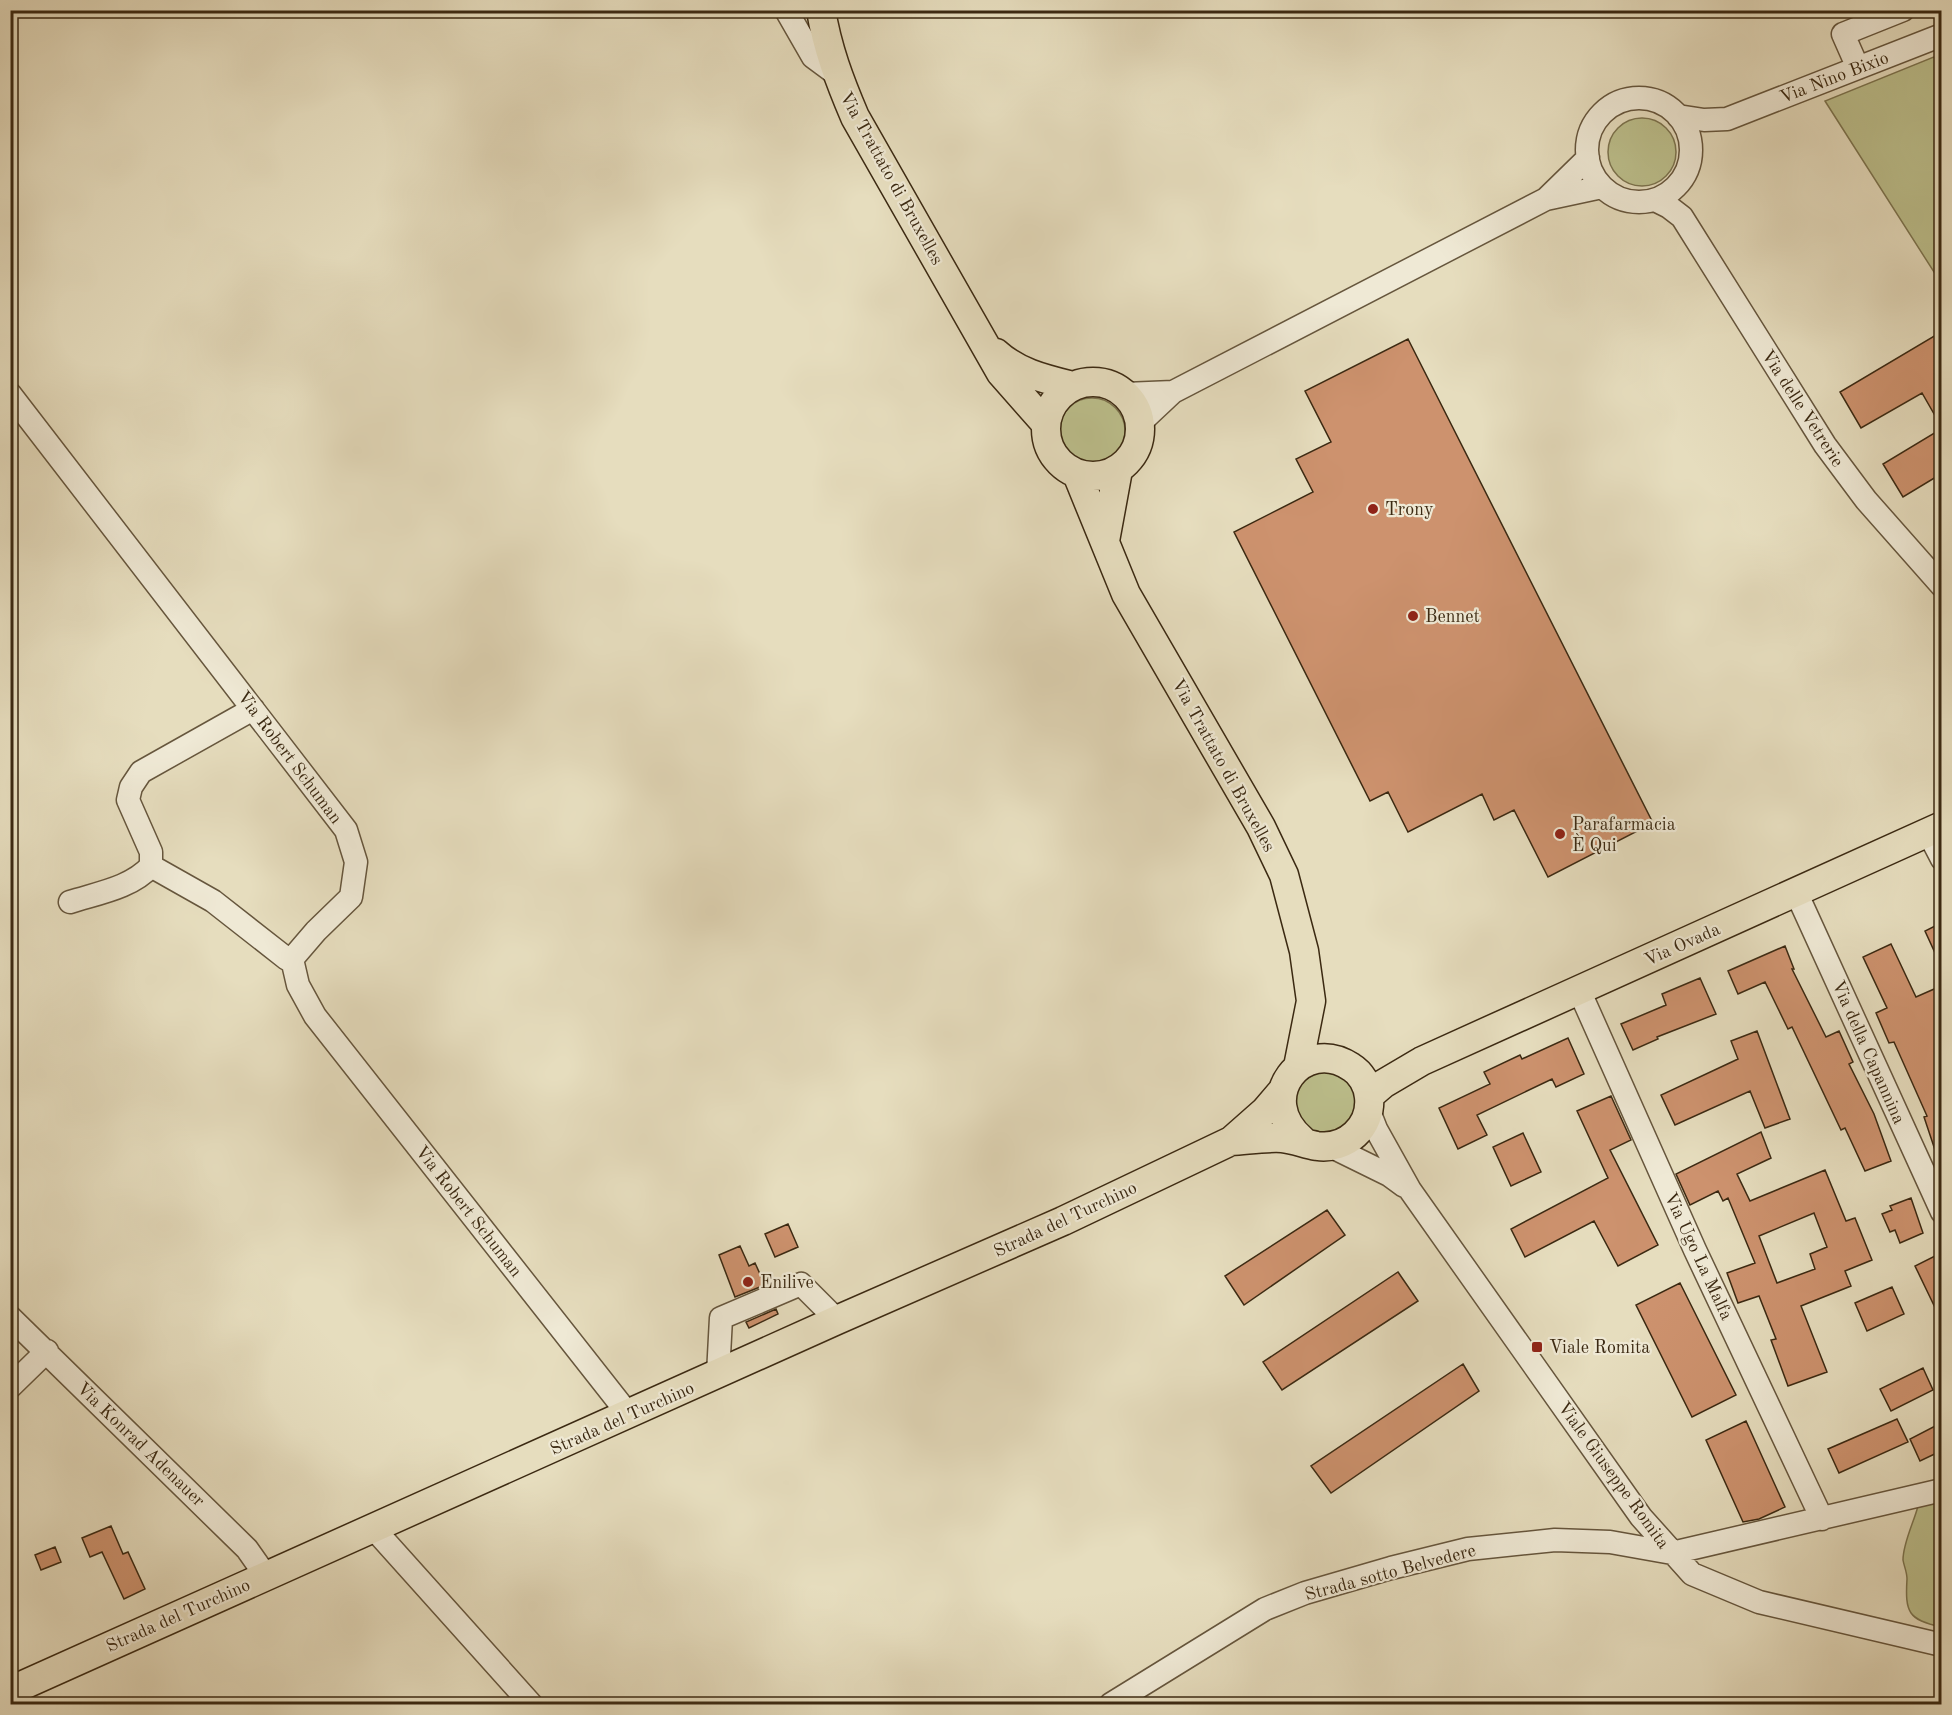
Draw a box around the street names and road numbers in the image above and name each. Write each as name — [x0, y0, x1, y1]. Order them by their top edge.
street label: Via Nino Bixio — [1778, 49, 1891, 107]
street label: Via Trattato di Bruxelles — [836, 89, 946, 268]
street label: Via delle Vetrerie — [1758, 347, 1847, 470]
street label: Via Trattato di Bruxelles — [1168, 676, 1278, 855]
street label: Via Robert Schuman — [233, 688, 345, 828]
street label: Via Ovada — [1642, 920, 1723, 970]
street label: Via della Capannina — [1828, 978, 1908, 1127]
street label: Via Robert Schuman — [411, 1143, 525, 1281]
street label: Strada del Turchino — [991, 1179, 1140, 1261]
street label: Via Ugo La Malfa — [1661, 1190, 1736, 1323]
street label: Via Konrad Adenauer — [73, 1379, 208, 1511]
street label: Strada del Turchino — [548, 1379, 697, 1459]
street label: Viale Giuseppe Romita — [1554, 1399, 1672, 1552]
street label: Strada sotto Belvedere — [1303, 1541, 1478, 1604]
street label: Strada del Turchino — [104, 1576, 253, 1656]

